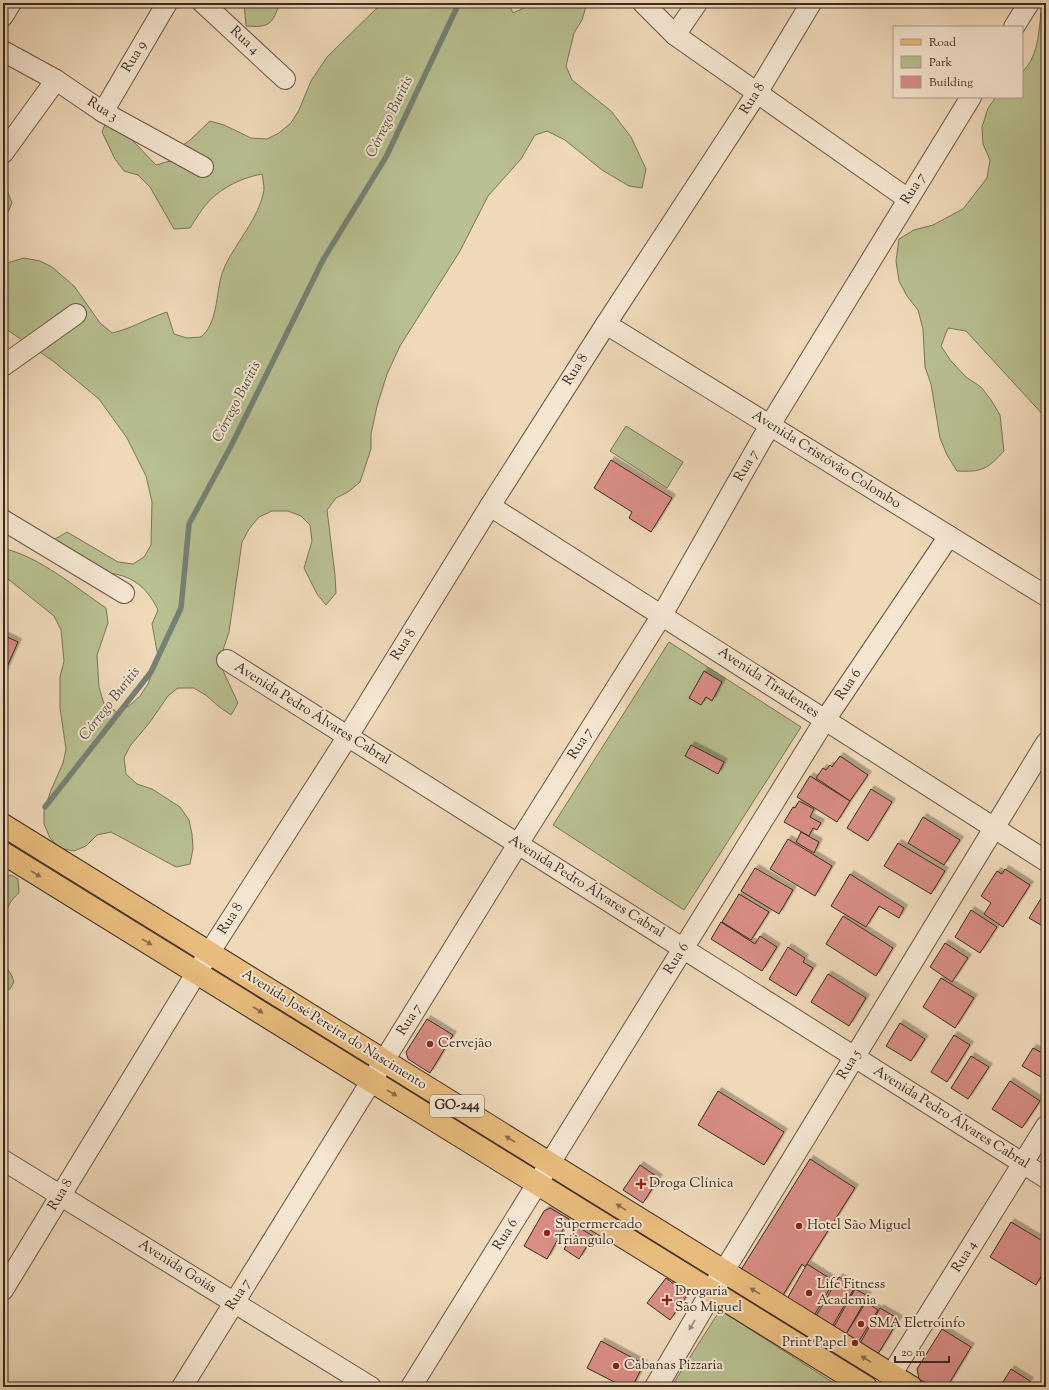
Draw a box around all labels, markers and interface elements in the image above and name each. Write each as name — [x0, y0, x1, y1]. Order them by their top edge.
street label: Rua 4 — [225, 22, 263, 60]
legend — [893, 26, 1023, 98]
text: Road — [929, 34, 956, 52]
street label: Rua 9 — [118, 37, 152, 77]
text: Park — [929, 54, 952, 72]
water label: Córrego Buritis — [361, 73, 419, 161]
text: Building — [929, 74, 973, 92]
street label: Rua 8 — [735, 79, 771, 119]
street label: Rua 3 — [83, 93, 121, 127]
street label: Rua 7 — [896, 169, 932, 209]
street label: Rua 8 — [558, 350, 594, 390]
water label: Córrego Buritis — [208, 358, 266, 446]
street label: Avenida Cristóvão Colombo — [748, 406, 905, 514]
street label: Rua 7 — [730, 446, 764, 486]
street label: Rua 8 — [386, 625, 422, 665]
street label: Avenida Tiradentes — [713, 643, 823, 723]
street label: Avenida Pedro Álvares Cabral — [230, 658, 394, 770]
water label: Córrego Buritis — [74, 663, 146, 745]
street label: Rua 6 — [831, 665, 867, 705]
street label: Rua 7 — [563, 724, 599, 764]
street label: Avenida Pedro Álvares Cabral — [504, 831, 668, 943]
one-way arrow — [30, 870, 42, 877]
street label: Rua 8 — [213, 899, 249, 939]
one-way arrow — [141, 938, 153, 945]
street label: Rua 6 — [659, 939, 695, 979]
street label: Avenida José Pereira do Nascimento — [238, 965, 431, 1096]
street label: Rua 7 — [392, 1000, 428, 1040]
one-way arrow — [253, 1006, 263, 1014]
place label: Cervejão — [438, 1034, 492, 1054]
marker: Cervejão — [425, 1039, 435, 1049]
street label: Rua 5 — [833, 1046, 867, 1084]
street label: Avenida Pedro Álvares Cabral — [869, 1062, 1033, 1174]
one-way arrow — [386, 1090, 398, 1097]
road number: GO-244 — [430, 1095, 484, 1117]
one-way arrow — [505, 1135, 515, 1143]
place label: Droga Clínica — [649, 1174, 734, 1194]
street label: Rua 8 — [44, 1175, 78, 1215]
marker: Droga Clínica — [636, 1179, 646, 1189]
one-way arrow — [615, 1204, 627, 1211]
street label: Rua 6 — [488, 1215, 524, 1255]
place label: Supermercado Triângulo — [555, 1215, 643, 1251]
place label: Hotel São Miguel — [807, 1216, 911, 1236]
marker: Hotel São Miguel — [794, 1221, 804, 1231]
marker: Supermercado Triângulo — [542, 1228, 552, 1238]
street label: Avenida Goiás — [134, 1235, 220, 1299]
street label: Rua 4 — [947, 1237, 983, 1277]
street label: Rua 7 — [221, 1275, 257, 1315]
place label: Life Fitness Academia — [817, 1275, 885, 1311]
place label: Drogaria São Miguel — [675, 1282, 742, 1318]
one-way arrow — [749, 1287, 761, 1294]
marker: Life Fitness Academia — [804, 1288, 814, 1298]
marker: Drogaria São Miguel — [662, 1295, 672, 1305]
place label: SMA Eletroinfo — [869, 1314, 966, 1334]
one-way arrow — [689, 1319, 696, 1331]
marker: SMA Eletroinfo — [856, 1319, 866, 1329]
place label: Print Papel — [782, 1333, 847, 1353]
marker: Print Papel — [850, 1338, 860, 1348]
scale bar — [895, 1338, 949, 1364]
text: 20 m — [901, 1344, 926, 1362]
one-way arrow — [860, 1355, 871, 1363]
place label: Cabanas Pizzaria — [624, 1356, 723, 1376]
marker: Cabanas Pizzaria — [611, 1361, 621, 1371]

